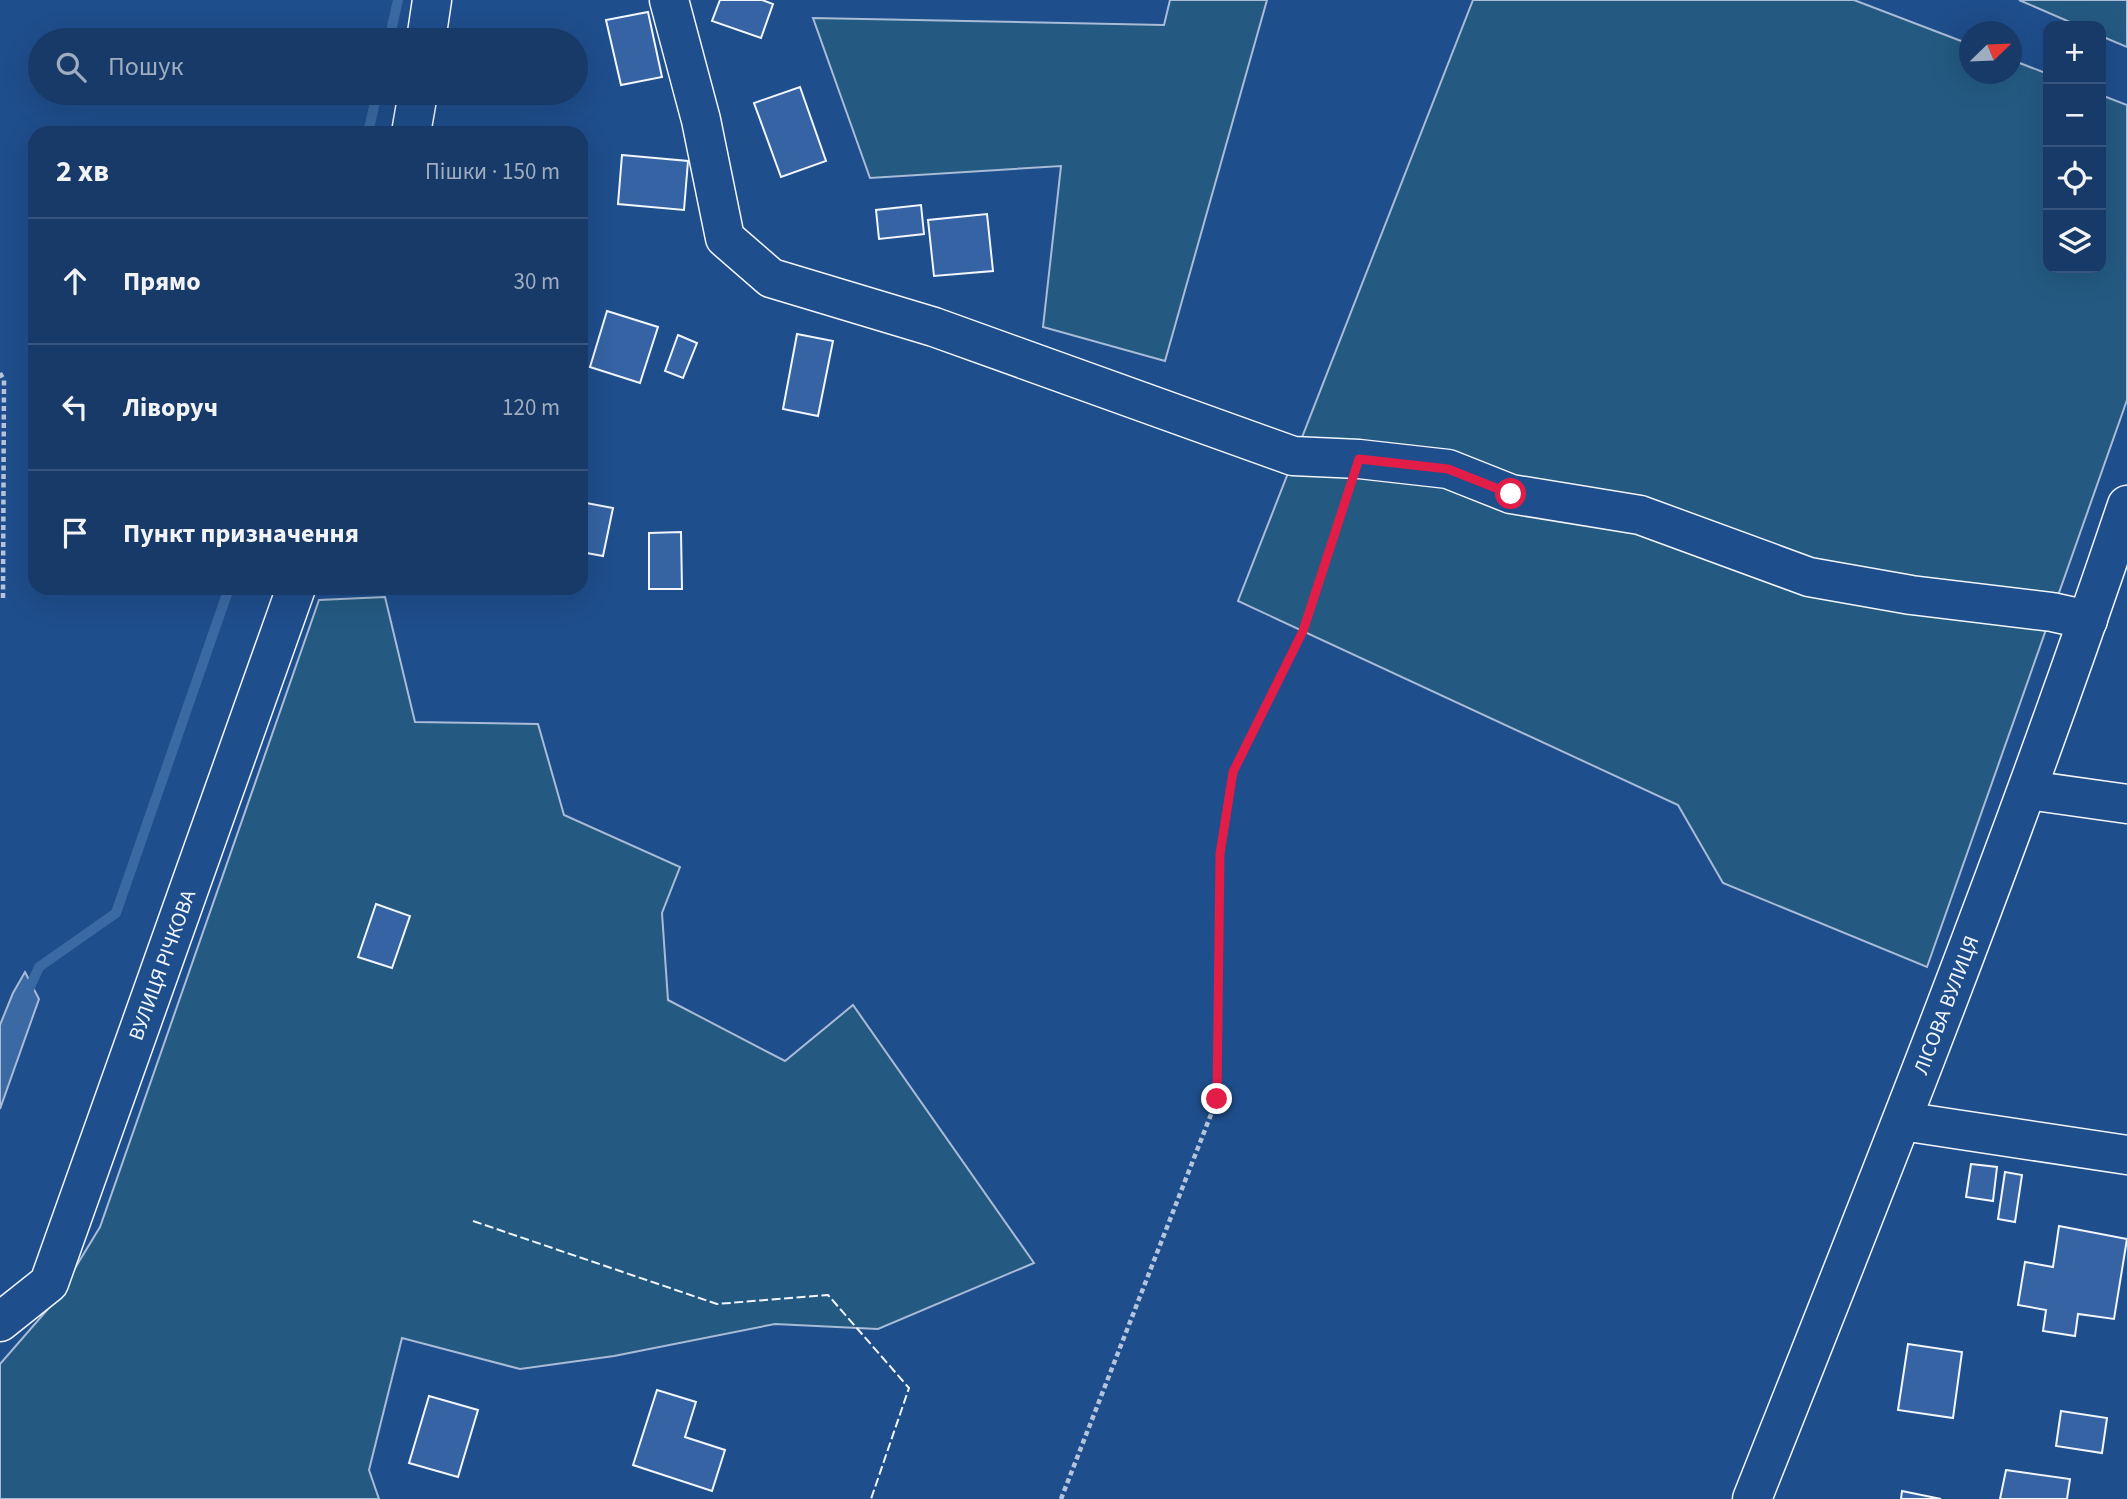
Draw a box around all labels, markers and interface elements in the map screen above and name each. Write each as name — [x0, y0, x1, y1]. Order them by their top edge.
north arrow — [1959, 21, 2022, 84]
map controls — [2043, 21, 2106, 273]
button: + — [2043, 21, 2106, 84]
search box — [28, 28, 588, 105]
icon: search — [52, 48, 90, 86]
text: Пошук — [108, 48, 183, 85]
button: − — [2043, 84, 2106, 147]
button: locate — [2043, 147, 2106, 210]
text: 2 хв — [56, 150, 109, 193]
text: Пішки · 150 m — [425, 155, 560, 188]
button: layers — [2043, 210, 2106, 273]
icon: ahead — [56, 262, 94, 300]
text: Прямо — [123, 263, 201, 300]
text: 30 m — [513, 265, 560, 298]
icon: left — [56, 388, 94, 426]
text: Ліворуч — [123, 389, 218, 426]
text: 120 m — [502, 391, 560, 424]
route start — [1495, 478, 1526, 509]
icon: arrive — [56, 514, 94, 552]
text: Пункт призначення — [123, 515, 359, 552]
street label: ВУЛИЦЯ РІЧКОВА — [121, 885, 203, 1045]
street label: ЛІСОВА ВУЛИЦЯ — [1906, 931, 1986, 1079]
route end — [1201, 1083, 1232, 1114]

